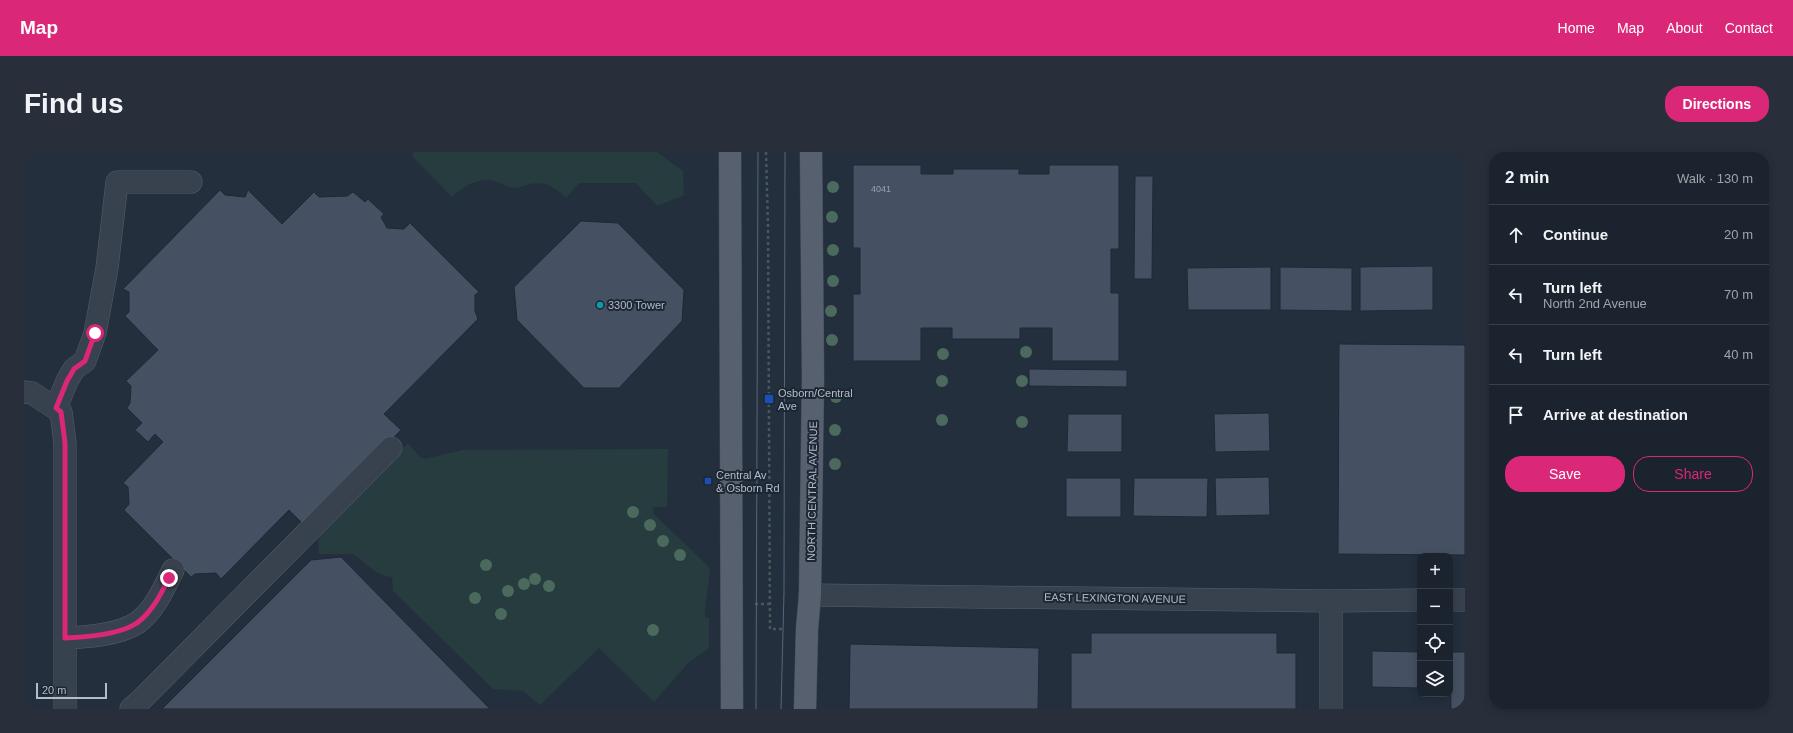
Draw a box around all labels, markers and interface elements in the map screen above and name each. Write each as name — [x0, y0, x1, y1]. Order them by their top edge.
text: Map — [20, 17, 58, 38]
text: Home — [1558, 20, 1595, 36]
text: Map — [1617, 20, 1644, 36]
text: About — [1666, 20, 1703, 36]
text: Contact — [1725, 20, 1773, 36]
button: Directions — [1665, 86, 1769, 122]
text: Find us — [24, 88, 124, 119]
text: 2 min — [1505, 168, 1549, 187]
text: Walk · 130 m — [1677, 171, 1753, 186]
house number: 4041 — [871, 184, 891, 194]
icon: ahead — [1505, 224, 1527, 246]
text: Continue — [1543, 226, 1608, 243]
text: 20 m — [1724, 227, 1753, 242]
text: Turn left — [1543, 279, 1602, 296]
icon: left — [1505, 284, 1527, 306]
text: 70 m — [1724, 287, 1753, 302]
text: North 2nd Avenue — [1543, 296, 1647, 311]
place label: 3300 Tower — [608, 299, 665, 311]
marker: 3300 Tower — [595, 300, 605, 310]
route start — [86, 324, 104, 342]
icon: left — [1505, 344, 1527, 366]
text: Turn left — [1543, 346, 1602, 363]
text: 40 m — [1724, 347, 1753, 362]
place label: Osborn/Central Ave — [778, 387, 853, 412]
marker: Osborn/Central Ave — [763, 393, 775, 405]
icon: arrive — [1505, 404, 1527, 426]
text: Arrive at destination — [1543, 406, 1688, 423]
street label: NORTH CENTRAL AVENUE — [805, 421, 819, 561]
button: Save — [1505, 456, 1625, 492]
button: Share — [1633, 456, 1753, 492]
place label: Central Av & Osborn Rd — [716, 469, 780, 494]
marker: Central Av & Osborn Rd — [703, 476, 713, 486]
map controls — [1417, 553, 1453, 697]
button: + — [1417, 553, 1453, 589]
route end — [160, 569, 178, 587]
button: − — [1417, 589, 1453, 625]
street label: EAST LEXINGTON AVENUE — [1044, 591, 1186, 605]
button: locate — [1417, 625, 1453, 661]
button: layers — [1417, 661, 1453, 697]
scale bar — [36, 681, 107, 700]
text: 20 m — [42, 684, 66, 696]

